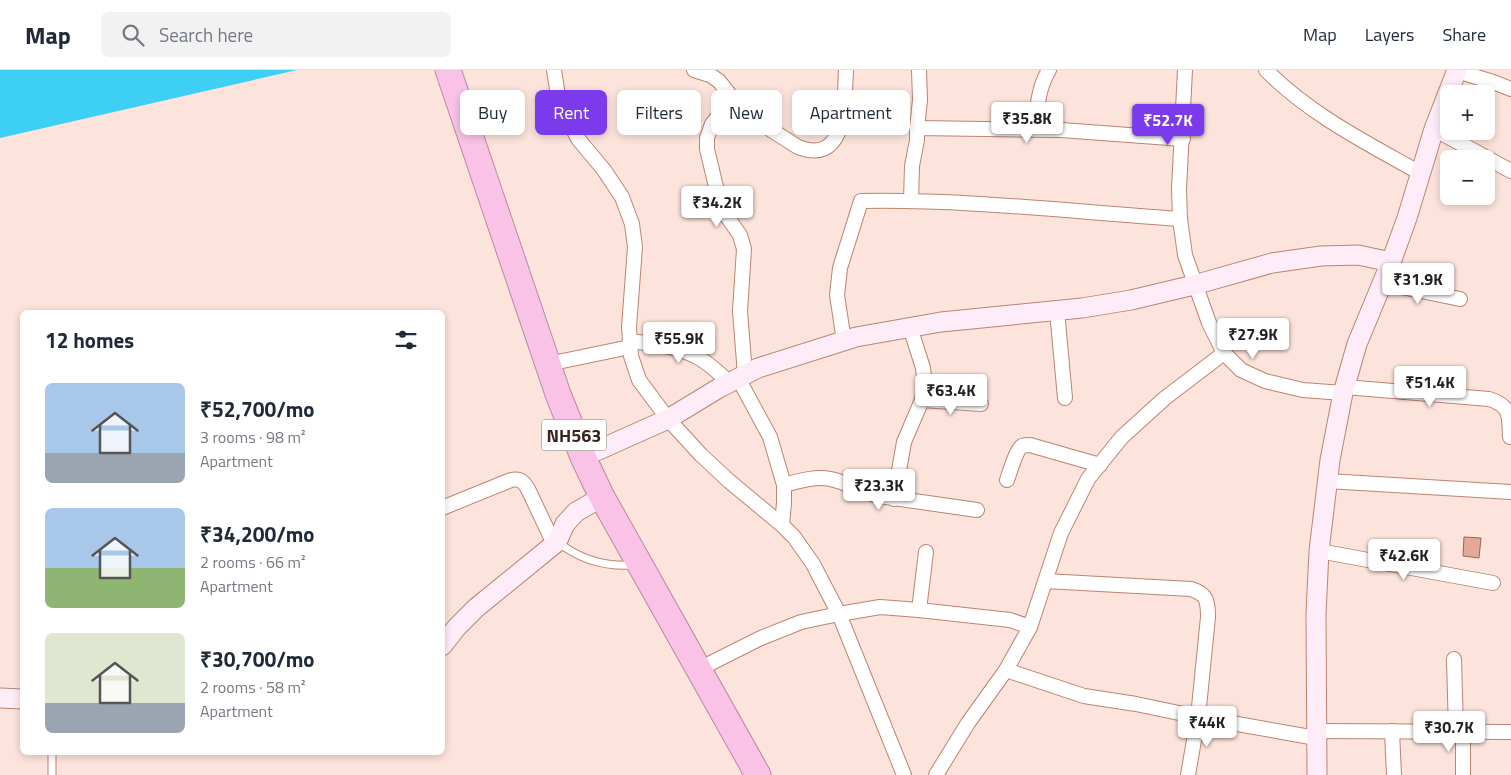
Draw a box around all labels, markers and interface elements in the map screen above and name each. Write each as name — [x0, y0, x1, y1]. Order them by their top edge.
search box — [101, 12, 451, 57]
text: Map — [25, 17, 71, 53]
text: Search here — [159, 20, 253, 49]
icon: search — [119, 21, 147, 49]
text: Map — [1303, 21, 1337, 48]
text: Layers — [1365, 21, 1414, 48]
text: Share — [1442, 21, 1486, 48]
map controls — [1440, 85, 1495, 205]
button: + — [1440, 85, 1495, 140]
chip: Buy — [460, 90, 525, 135]
chip: Rent — [535, 90, 607, 135]
chip: Filters — [617, 90, 701, 135]
chip: New — [711, 90, 782, 135]
chip: Apartment — [792, 90, 910, 135]
pin: ₹35.8K — [986, 102, 1068, 144]
pin: ₹52.7K — [1127, 104, 1209, 146]
text: ₹35.8K — [1002, 106, 1052, 130]
text: ₹52.7K — [1143, 108, 1193, 132]
button: − — [1440, 150, 1495, 205]
pin: ₹34.2K — [676, 186, 758, 228]
text: ₹34.2K — [692, 190, 742, 214]
pin: ₹31.9K — [1377, 262, 1459, 305]
text: ₹31.9K — [1393, 267, 1443, 291]
pin: ₹27.9K — [1212, 318, 1294, 360]
pin: ₹55.9K — [638, 322, 720, 364]
text: ₹27.9K — [1228, 322, 1278, 346]
text: 12 homes — [45, 324, 134, 356]
icon: filters — [392, 326, 420, 354]
text: ₹55.9K — [654, 326, 704, 350]
pin: ₹51.4K — [1389, 366, 1471, 408]
text: ₹51.4K — [1405, 370, 1455, 394]
pin: ₹63.4K — [910, 374, 992, 416]
text: ₹63.4K — [926, 378, 976, 402]
text: ₹52,700/mo — [200, 393, 314, 425]
icon: home — [85, 403, 145, 463]
road number: NH563 — [542, 420, 606, 450]
text: 3 rooms · 98 m² — [200, 425, 305, 449]
text: Apartment — [200, 449, 273, 473]
pin: ₹23.3K — [838, 468, 920, 511]
text: ₹23.3K — [854, 473, 904, 497]
text: ₹34,200/mo — [200, 518, 314, 550]
icon: home — [85, 528, 145, 588]
pin: ₹42.6K — [1363, 538, 1445, 581]
text: ₹42.6K — [1379, 543, 1429, 567]
text: 2 rooms · 66 m² — [200, 550, 305, 574]
text: Apartment — [200, 574, 273, 598]
text: ₹30,700/mo — [200, 643, 314, 675]
icon: home — [85, 653, 145, 713]
text: 2 rooms · 58 m² — [200, 675, 305, 699]
text: Apartment — [200, 699, 273, 723]
pin: ₹44K — [1177, 706, 1237, 748]
text: ₹44K — [1189, 710, 1225, 734]
pin: ₹30.7K — [1408, 710, 1490, 753]
text: ₹30.7K — [1424, 715, 1474, 739]

